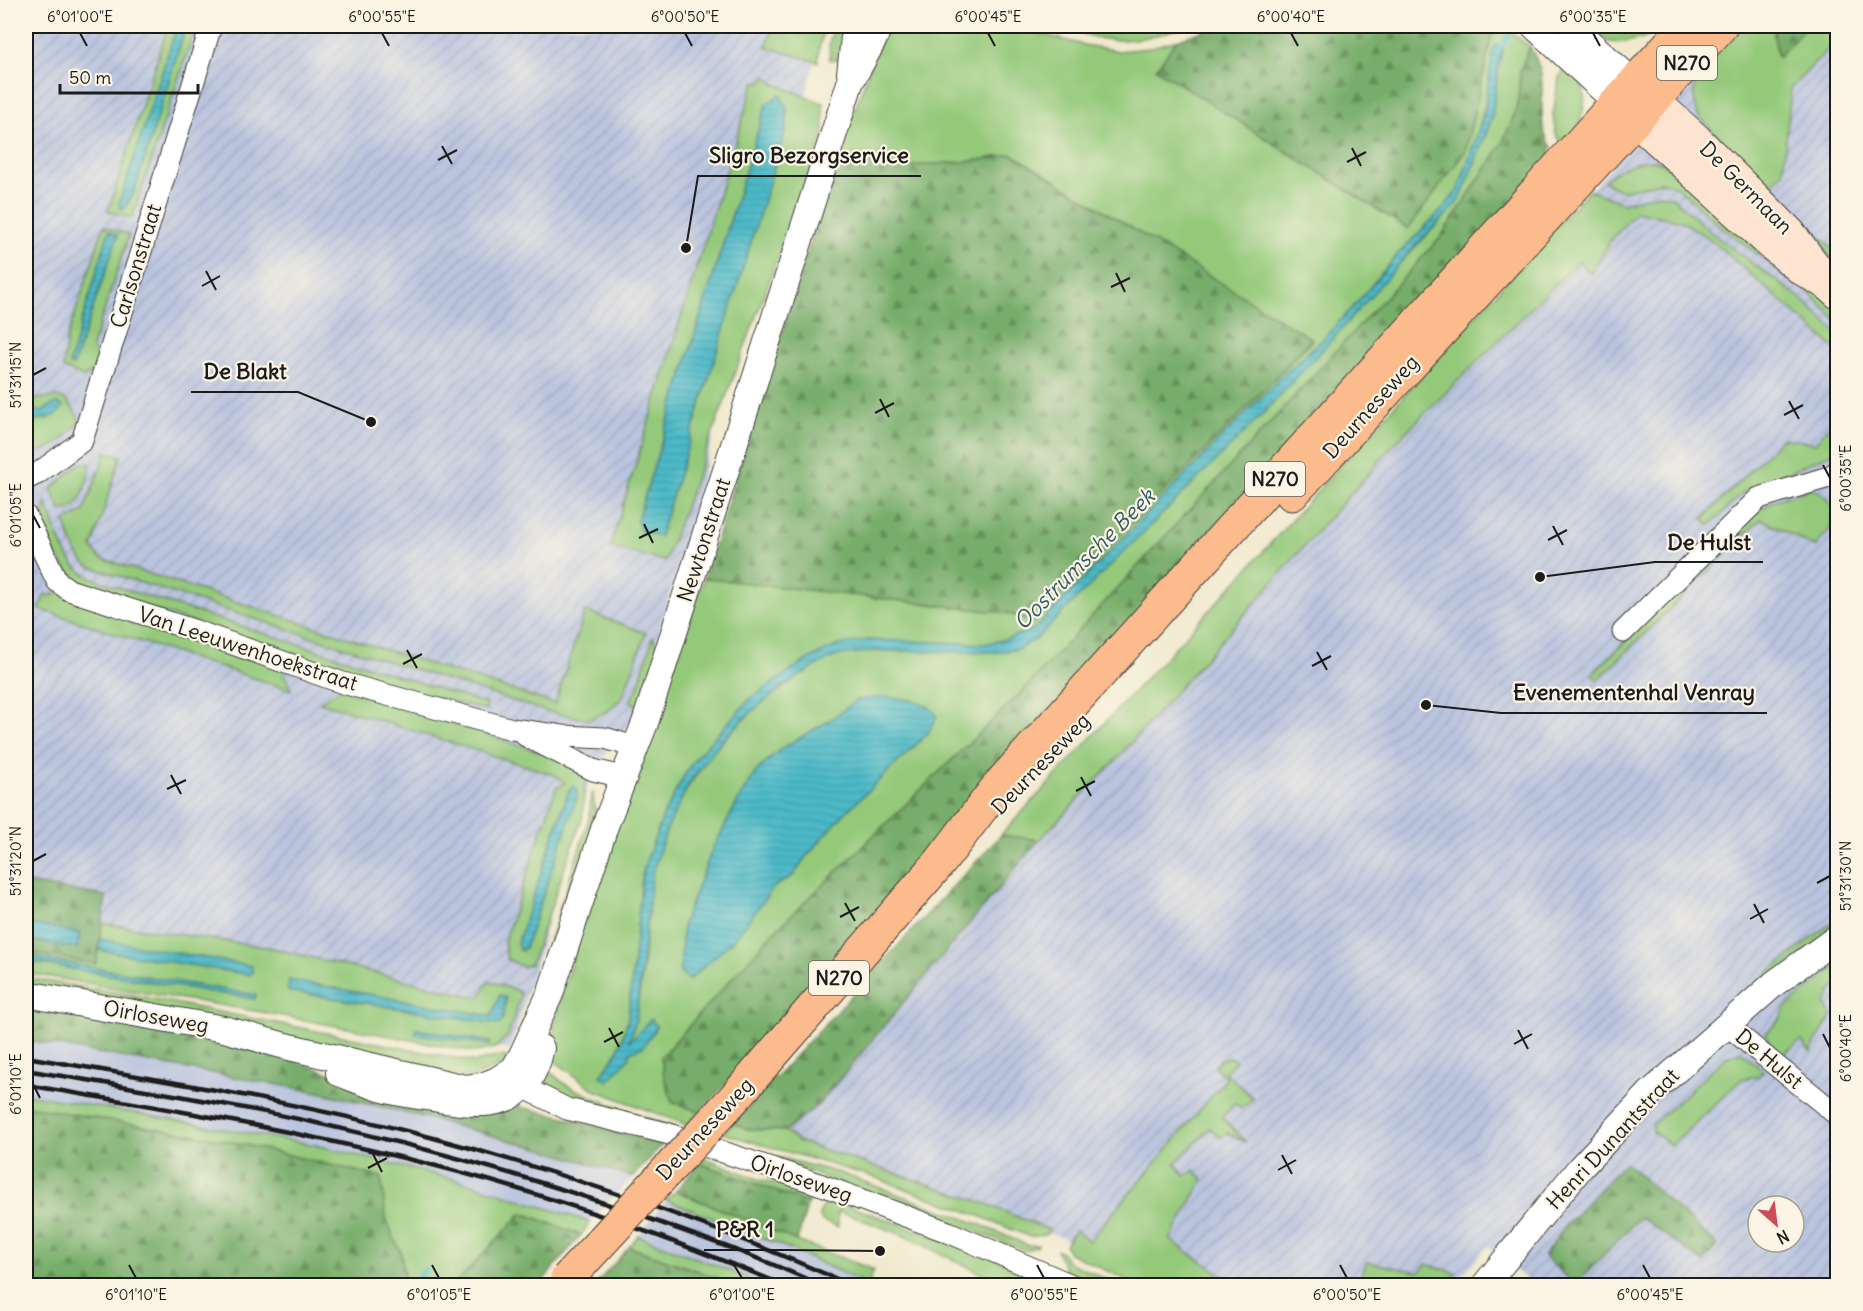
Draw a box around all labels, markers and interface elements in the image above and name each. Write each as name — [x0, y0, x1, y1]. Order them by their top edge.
text: 6°01'00"E — [47, 7, 113, 26]
text: 6°00'55"E — [348, 7, 416, 26]
text: 6°00'50"E — [651, 7, 720, 26]
text: 6°00'45"E — [954, 7, 1022, 26]
text: 6°00'40"E — [1257, 7, 1325, 26]
text: 6°00'35"E — [1559, 7, 1627, 26]
road number: N270 — [1657, 46, 1717, 80]
scale bar — [60, 57, 198, 95]
text: 50 m — [69, 66, 111, 89]
street label: De Germaan — [1694, 135, 1799, 240]
callout: Sligro Bezorgservice — [698, 136, 921, 176]
text: Sligro Bezorgservice — [709, 141, 909, 169]
street label: Carlsonstraat — [104, 201, 167, 331]
text: 51°31'15"N — [6, 342, 25, 408]
street label: Deurneseweg — [1317, 349, 1424, 464]
callout: De Blakt — [191, 352, 298, 392]
text: De Blakt — [203, 357, 287, 385]
text: 6°00'35"E — [1836, 444, 1855, 512]
road number: N270 — [1245, 462, 1305, 496]
street label: Newtonstraat — [671, 474, 736, 605]
water label: Oostrumsche Beek — [1008, 481, 1162, 635]
text: 6°01'05"E — [6, 482, 25, 547]
callout: De Hulst — [1655, 522, 1763, 562]
text: De Hulst — [1667, 528, 1751, 556]
street label: Van Leeuwenhoekstraat — [135, 600, 361, 697]
callout: Evenementenhal Venray — [1501, 673, 1767, 713]
text: Evenementenhal Venray — [1513, 678, 1755, 706]
street label: Deurneseweg — [985, 707, 1096, 820]
text: 51°31'20"N — [6, 826, 25, 896]
text: 51°31'30"N — [1836, 841, 1855, 911]
road number: N270 — [809, 961, 869, 995]
street label: Oirloseweg — [101, 994, 211, 1039]
text: 6°00'40"E — [1836, 1014, 1855, 1082]
street label: De Hulst — [1730, 1023, 1809, 1095]
text: 6°01'10"E — [6, 1053, 25, 1115]
street label: Henri Dunantstraat — [1540, 1063, 1685, 1215]
street label: Deurneseweg — [650, 1072, 759, 1186]
street label: Oirloseweg — [746, 1148, 856, 1209]
north arrow — [1746, 1194, 1806, 1254]
callout: P&R 1 — [704, 1210, 786, 1250]
text: P&R 1 — [716, 1215, 774, 1243]
text: N — [1773, 1226, 1793, 1249]
text: 6°01'10"E — [105, 1285, 167, 1304]
text: 6°01'05"E — [407, 1285, 472, 1304]
text: 6°01'00"E — [709, 1285, 775, 1304]
text: 6°00'55"E — [1010, 1285, 1078, 1304]
text: 6°00'50"E — [1313, 1285, 1382, 1304]
text: 6°00'45"E — [1616, 1285, 1684, 1304]

